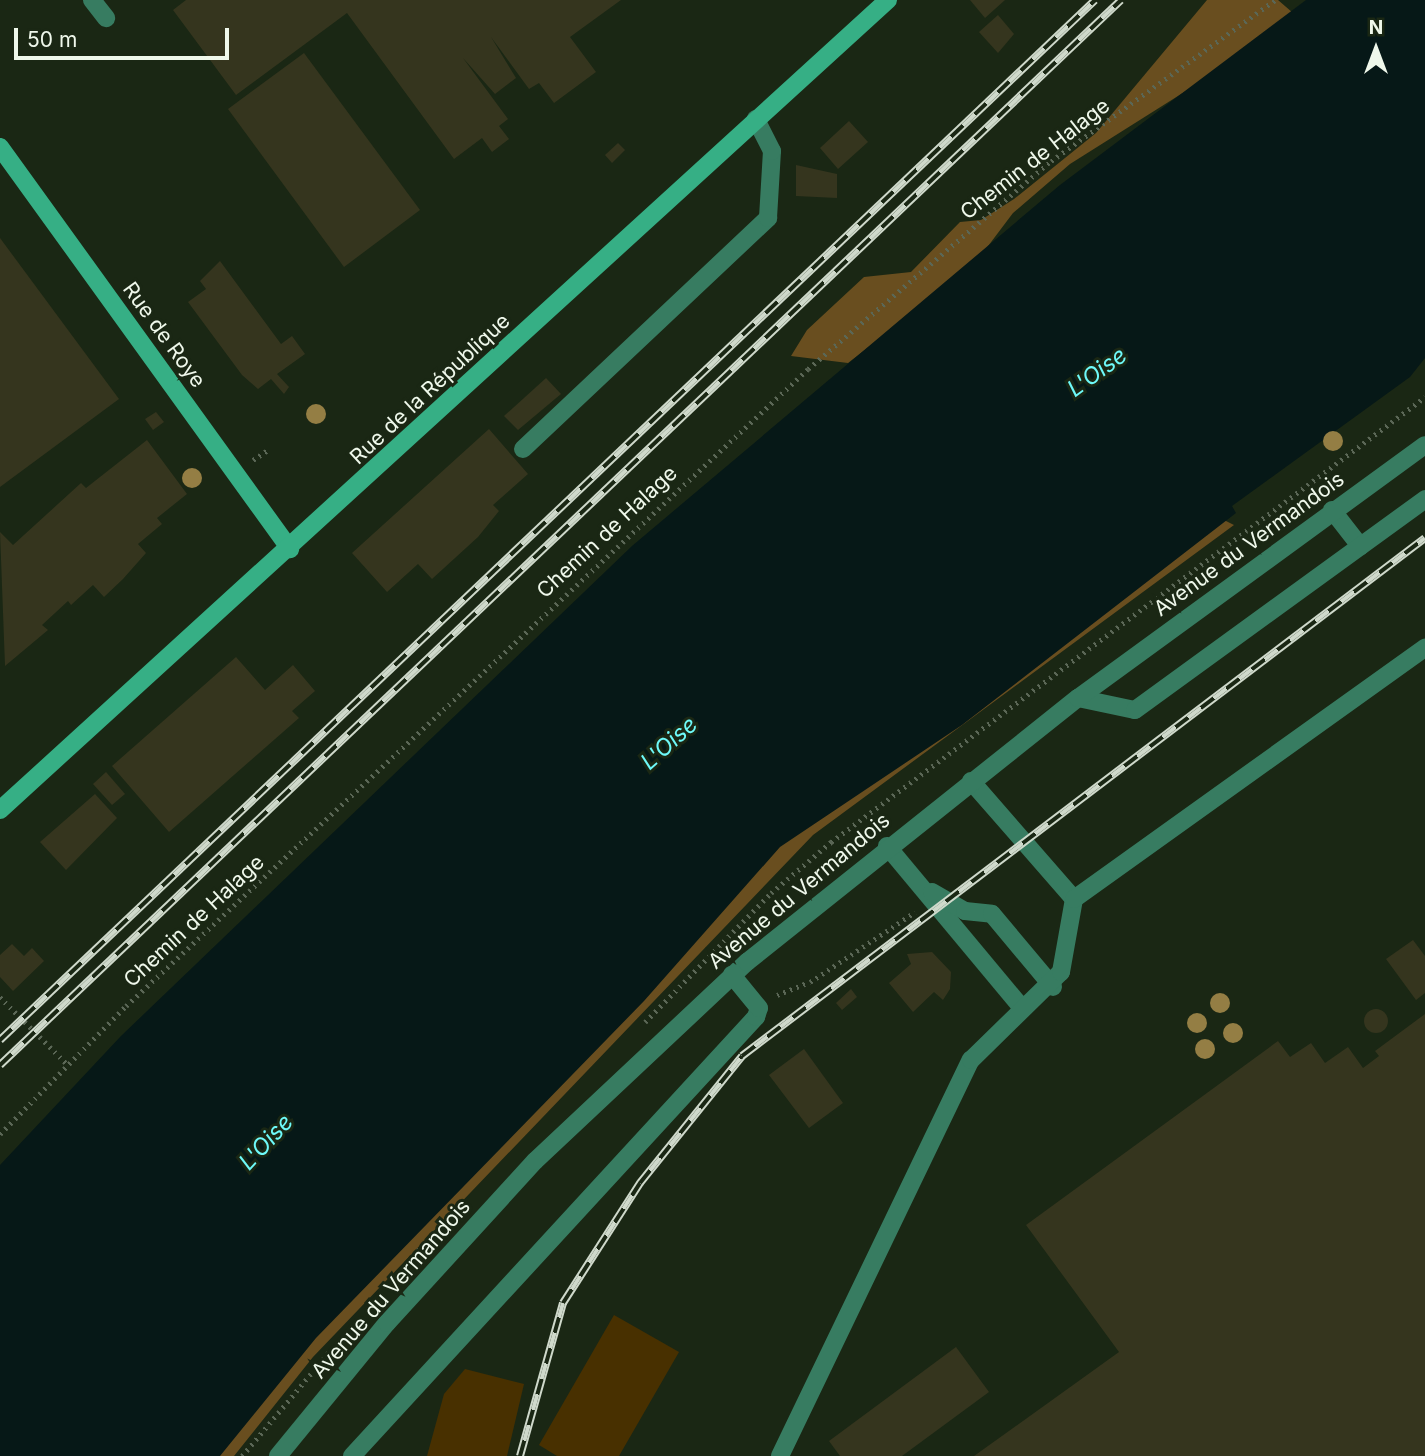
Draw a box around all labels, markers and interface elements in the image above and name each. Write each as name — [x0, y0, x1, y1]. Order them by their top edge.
scale bar — [18, 14, 233, 58]
north arrow — [1341, 14, 1411, 84]
text: N — [1369, 16, 1383, 39]
text: 50 m — [27, 27, 77, 52]
street label: Chemin de Halage — [955, 93, 1115, 225]
street label: Rue de Roye — [117, 277, 211, 393]
street label: Rue de la République — [345, 308, 515, 470]
water label: L'Oise — [1062, 341, 1132, 403]
street label: Chemin de Halage — [532, 461, 682, 603]
street label: Avenue du Vermandois — [1149, 467, 1349, 621]
water label: L'Oise — [635, 711, 703, 775]
street label: Avenue du Vermandois — [703, 808, 895, 974]
street label: Chemin de Halage — [119, 850, 269, 992]
water label: L'Oise — [233, 1108, 299, 1176]
street label: Avenue du Vermandois — [306, 1194, 476, 1384]

